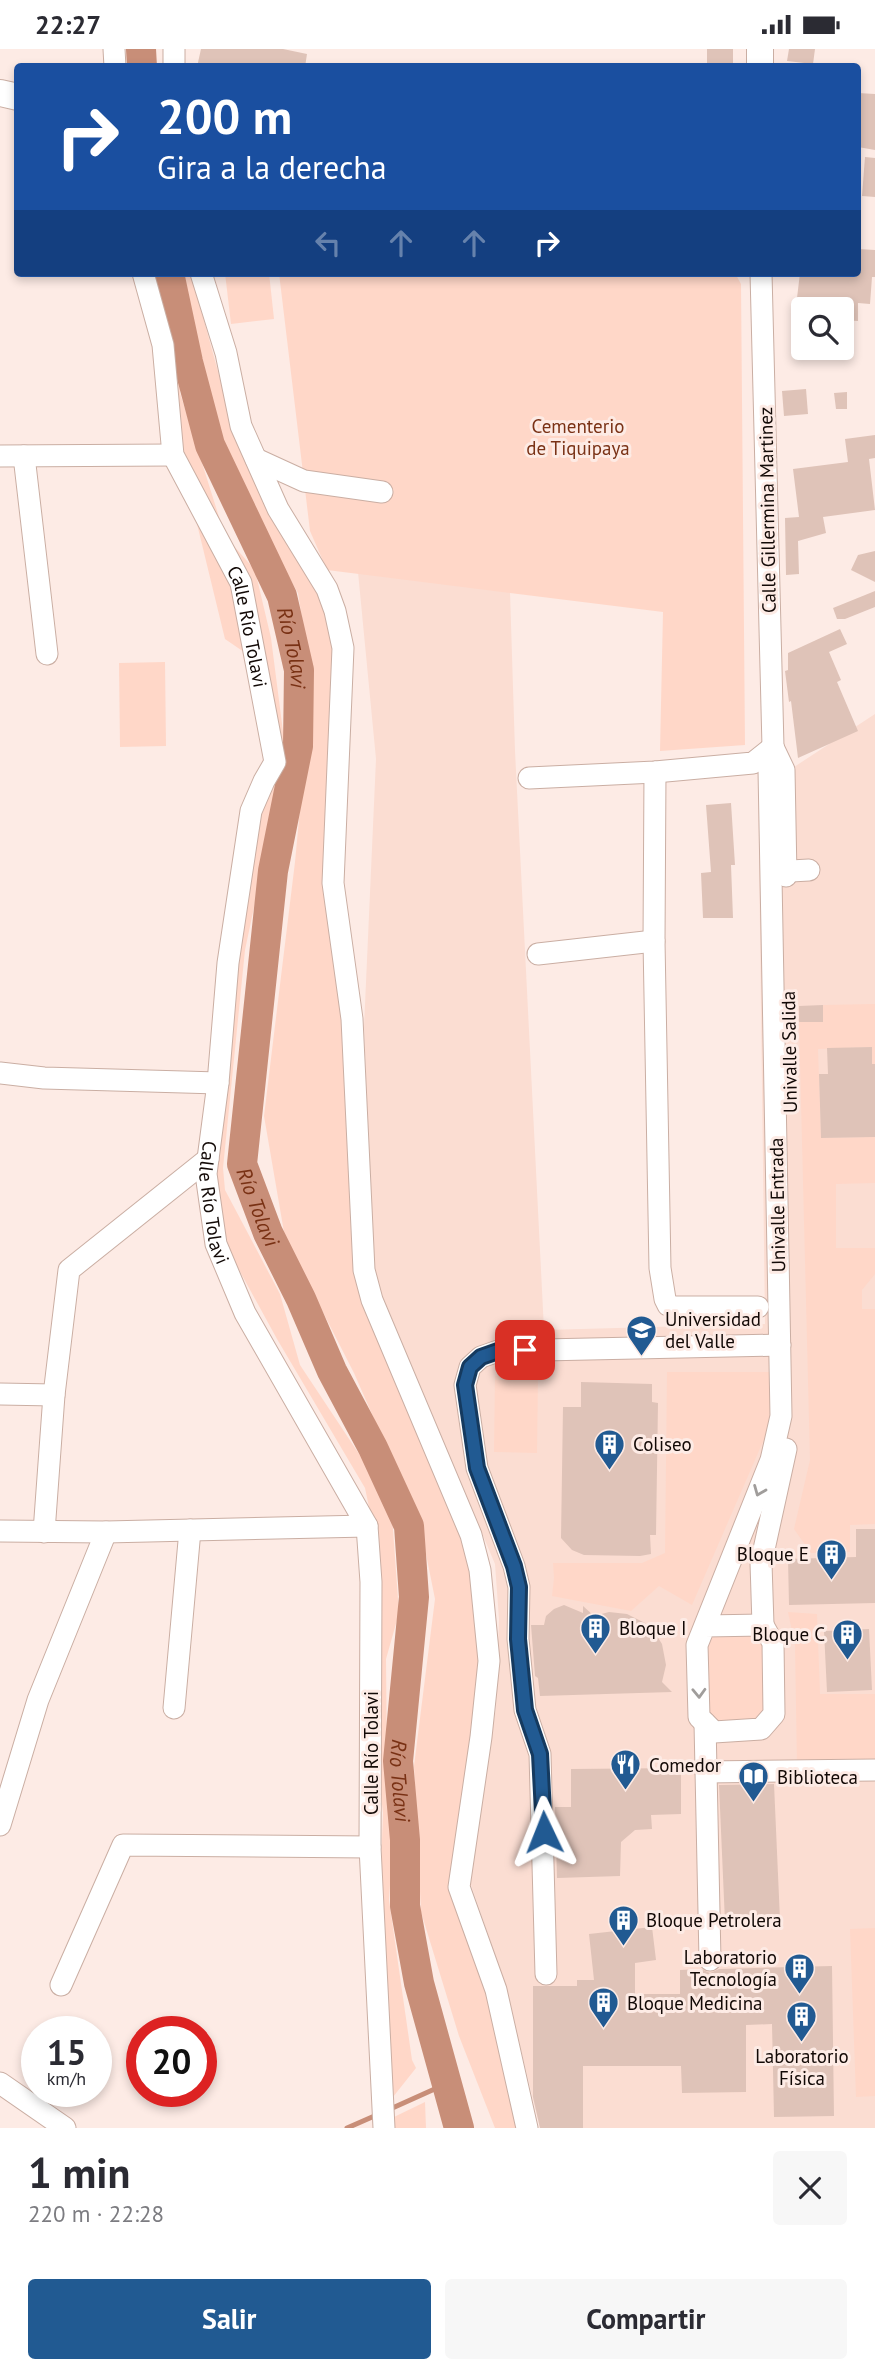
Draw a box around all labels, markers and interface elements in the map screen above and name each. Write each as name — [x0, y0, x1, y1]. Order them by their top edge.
text: 22:27 — [35, 8, 101, 41]
text: 200 m — [157, 84, 292, 148]
icon: right — [42, 91, 133, 182]
text: Gira a la derecha — [157, 146, 387, 188]
icon: left — [309, 224, 347, 262]
icon: ahead — [382, 224, 420, 262]
icon: ahead — [455, 224, 493, 262]
icon: right — [528, 224, 566, 262]
map controls — [791, 297, 854, 360]
button: search — [791, 297, 854, 360]
street label: Calle Gillermina Martinez — [753, 407, 781, 613]
park label: Cementerio de Tiquipaya — [526, 414, 630, 460]
street label: Calle Río Tolavi — [222, 561, 273, 689]
water label: Río Tolavi — [271, 604, 313, 689]
street label: Univalle Salida — [776, 991, 802, 1113]
street label: Univalle Entrada — [764, 1137, 790, 1273]
street label: Calle Río Tolavi — [194, 1140, 235, 1268]
water label: Río Tolavi — [231, 1163, 286, 1251]
place label: Universidad del Valle — [665, 1307, 761, 1353]
school or university icon: Universidad del Valle — [625, 1313, 659, 1357]
pin — [495, 1320, 555, 1380]
icon: arrive — [506, 1331, 544, 1369]
building icon: Coliseo — [593, 1427, 627, 1471]
place label: Coliseo — [633, 1432, 692, 1456]
one-way arrow — [753, 1485, 767, 1497]
building icon: Bloque E — [815, 1537, 849, 1581]
place label: Bloque E — [737, 1542, 809, 1566]
building icon: Bloque I — [579, 1611, 613, 1655]
place label: Bloque I — [619, 1616, 687, 1640]
building icon: Bloque C — [831, 1617, 865, 1661]
place label: Bloque C — [752, 1622, 825, 1646]
one-way arrow — [691, 1688, 706, 1699]
street label: Calle Río Tolavi — [359, 1691, 383, 1815]
water label: Río Tolavi — [384, 1738, 417, 1824]
restaurant icon: Comedor — [609, 1748, 643, 1792]
place label: Comedor — [649, 1753, 722, 1777]
library icon: Biblioteca — [737, 1760, 771, 1804]
place label: Biblioteca — [777, 1765, 858, 1789]
position arrow — [507, 1795, 581, 1869]
building icon: Bloque Petrolera — [606, 1903, 640, 1947]
place label: Bloque Petrolera — [646, 1908, 782, 1932]
place label: Laboratorio Tecnología — [684, 1945, 777, 1991]
building icon: Laboratorio Tecnología — [783, 1951, 817, 1995]
building icon: Bloque Medicina — [587, 1986, 621, 2030]
place label: Bloque Medicina — [627, 1991, 762, 2015]
building icon: Laboratorio Física — [785, 2000, 819, 2044]
speed limit sign: 20 — [126, 2016, 217, 2107]
text: 15 — [47, 2029, 86, 2075]
place label: Laboratorio Física — [755, 2044, 849, 2090]
text: km/h — [47, 2067, 86, 2090]
text: 1 min — [28, 2145, 130, 2200]
button: close — [773, 2151, 847, 2225]
text: 220 m · 22:28 — [28, 2199, 164, 2228]
button: Salir — [28, 2279, 431, 2359]
button: Compartir — [445, 2279, 847, 2359]

